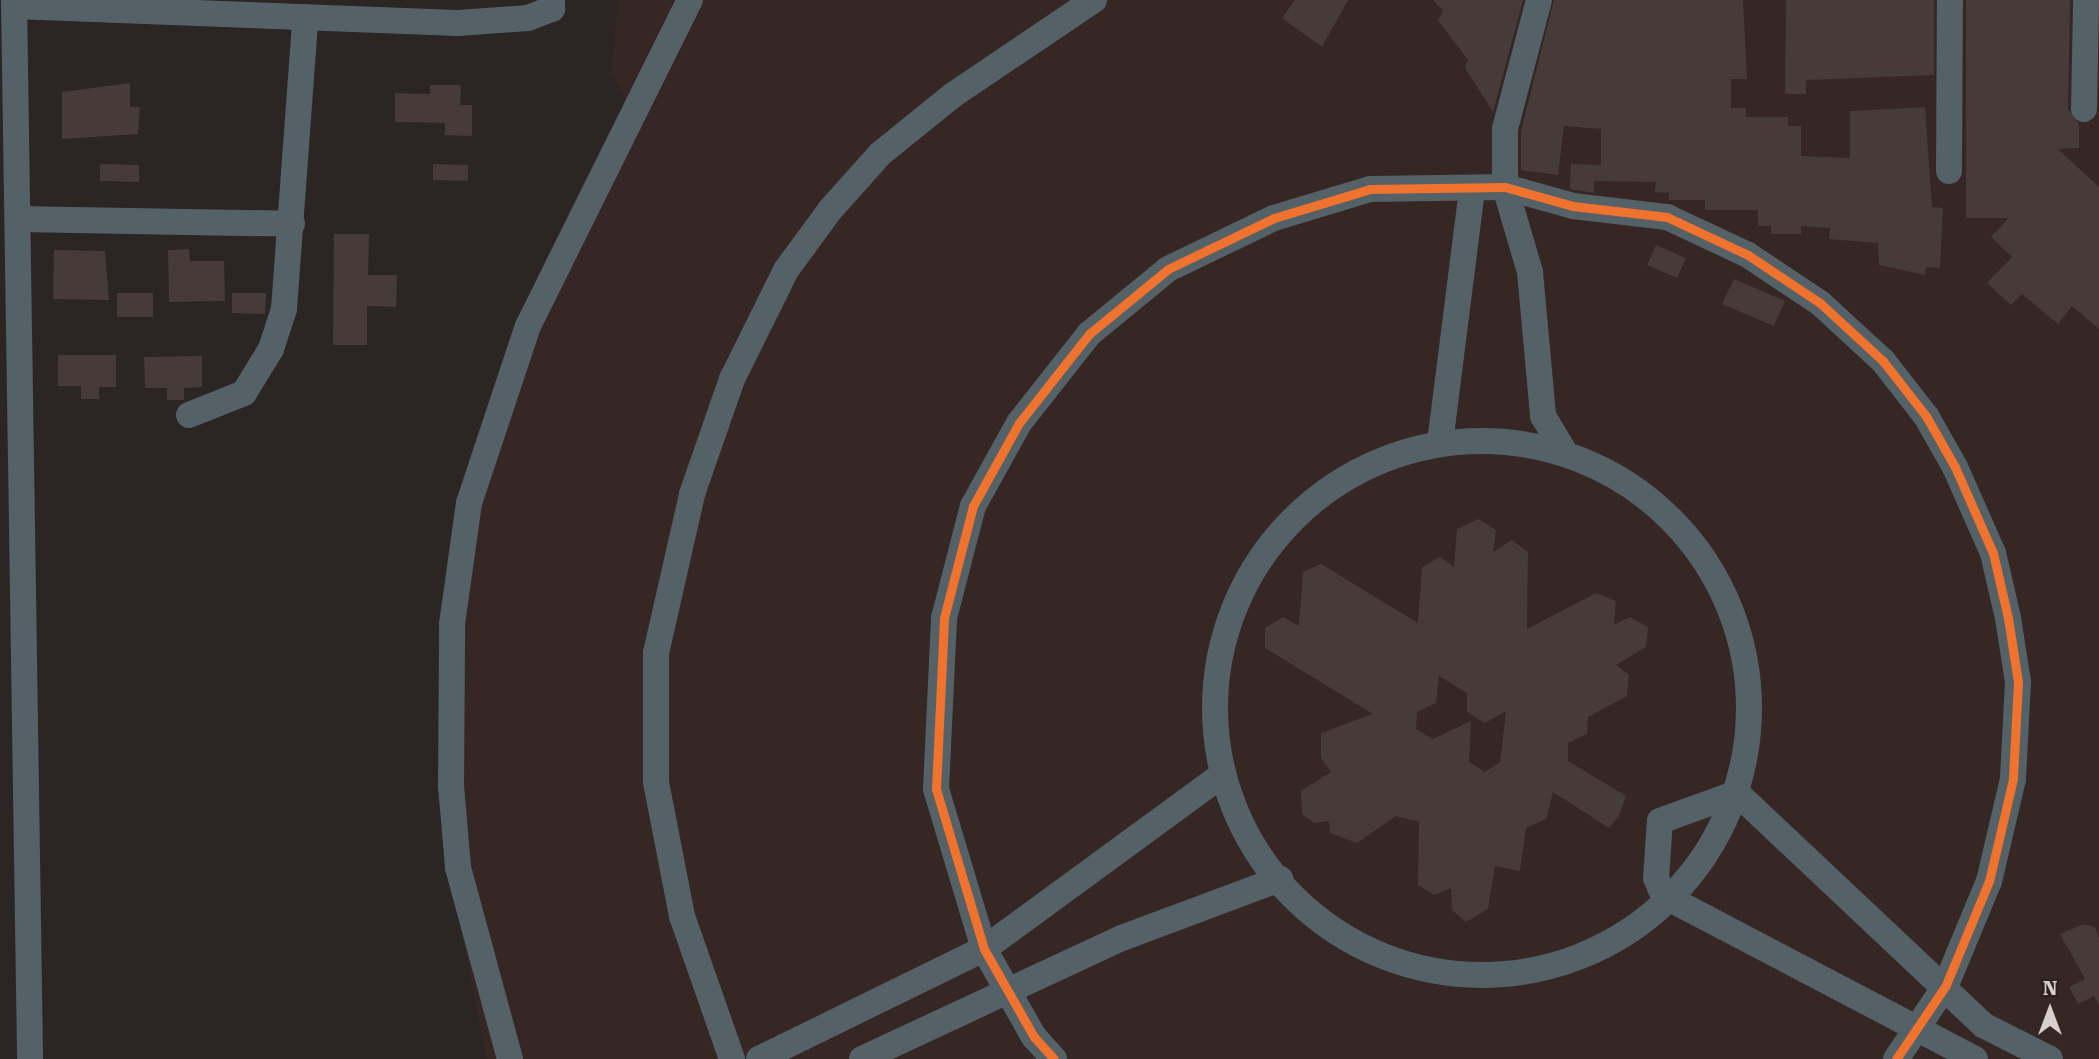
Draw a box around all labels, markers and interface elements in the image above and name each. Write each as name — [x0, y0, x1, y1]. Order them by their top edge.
north arrow — [2015, 975, 2085, 1045]
text: N — [2043, 977, 2057, 1000]

